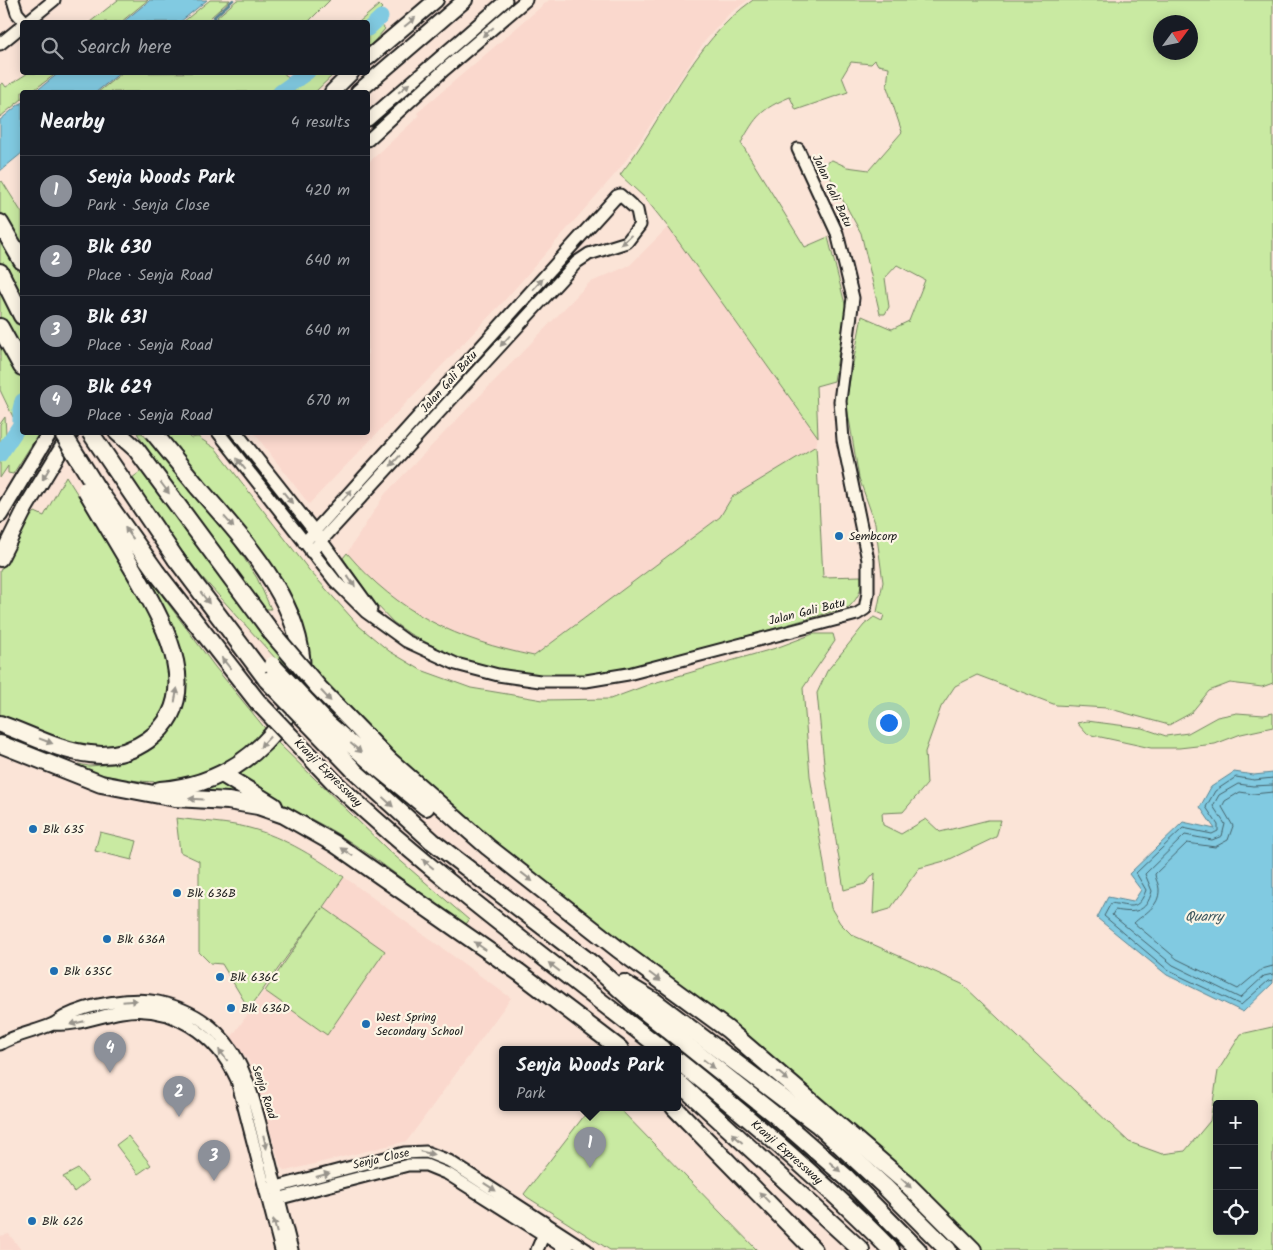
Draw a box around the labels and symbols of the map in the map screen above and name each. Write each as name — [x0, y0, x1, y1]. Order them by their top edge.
north arrow — [1153, 15, 1198, 60]
one-way arrow — [403, 16, 415, 28]
one-way arrow — [482, 26, 495, 37]
one-way arrow — [397, 82, 410, 93]
street label: Jalan Gali Batu — [807, 152, 857, 231]
one-way arrow — [620, 234, 633, 245]
one-way arrow — [532, 278, 544, 290]
one-way arrow — [499, 335, 511, 347]
street label: Jalan Gali Batu — [416, 346, 482, 417]
one-way arrow — [389, 455, 401, 467]
one-way arrow — [235, 458, 246, 471]
one-way arrow — [42, 468, 51, 481]
one-way arrow — [160, 481, 170, 495]
one-way arrow — [341, 490, 353, 502]
one-way arrow — [283, 492, 294, 505]
one-way arrow — [223, 516, 234, 529]
one-way arrow — [123, 527, 134, 540]
place label: Sembcorp — [849, 527, 897, 546]
marker: Sembcorp — [833, 530, 845, 542]
one-way arrow — [345, 574, 356, 587]
one-way arrow — [199, 591, 210, 604]
street label: Jalan Gali Batu — [767, 593, 847, 631]
one-way arrow — [221, 657, 232, 670]
one-way arrow — [172, 686, 180, 702]
one-way arrow — [320, 690, 332, 702]
your location — [876, 710, 902, 736]
street label: Kranji Expressway — [289, 734, 367, 812]
one-way arrow — [259, 735, 271, 747]
one-way arrow — [38, 738, 53, 745]
one-way arrow — [350, 743, 363, 754]
one-way arrow — [188, 795, 204, 803]
one-way arrow — [382, 797, 395, 808]
place label: Blk 635 — [43, 820, 86, 839]
marker: Blk 635 — [27, 823, 39, 835]
one-way arrow — [340, 847, 353, 857]
one-way arrow — [422, 858, 435, 869]
one-way arrow — [520, 872, 534, 882]
place label: Blk 636B — [187, 884, 236, 903]
marker: Blk 636B — [171, 887, 183, 899]
water label: Quarry — [1185, 906, 1225, 928]
place label: Blk 636A — [117, 930, 166, 949]
marker: Blk 636A — [101, 933, 113, 945]
one-way arrow — [474, 940, 487, 951]
one-way arrow — [548, 961, 561, 972]
place label: Blk 635C — [64, 962, 112, 981]
marker: Blk 635C — [48, 965, 60, 977]
place label: Blk 636C — [230, 968, 278, 987]
marker: Blk 636C — [214, 971, 226, 983]
one-way arrow — [648, 971, 661, 982]
one-way arrow — [123, 996, 139, 1004]
place label: Blk 636D — [241, 999, 290, 1018]
marker: Blk 636D — [225, 1002, 237, 1014]
place label: West Spring Secondary School — [376, 1008, 463, 1041]
marker: West Spring Secondary School — [360, 1018, 372, 1030]
one-way arrow — [69, 1019, 84, 1027]
pin: 4 — [94, 1032, 126, 1073]
one-way arrow — [218, 1048, 228, 1062]
one-way arrow — [702, 1059, 716, 1069]
street label: Senja Road — [246, 1063, 282, 1122]
one-way arrow — [777, 1070, 789, 1082]
pin: 2 — [163, 1076, 195, 1117]
street label: Kranji Expressway — [747, 1115, 828, 1189]
pin: 1 — [574, 1127, 606, 1168]
one-way arrow — [731, 1133, 744, 1144]
one-way arrow — [261, 1134, 269, 1149]
pin: 3 — [198, 1140, 230, 1181]
street label: Senja Close — [351, 1143, 412, 1175]
one-way arrow — [420, 1149, 435, 1157]
one-way arrow — [828, 1161, 840, 1173]
one-way arrow — [316, 1170, 331, 1178]
one-way arrow — [899, 1177, 911, 1189]
one-way arrow — [483, 1183, 496, 1192]
one-way arrow — [758, 1191, 770, 1203]
place label: Blk 626 — [42, 1212, 83, 1231]
marker: Blk 626 — [26, 1215, 38, 1227]
one-way arrow — [271, 1218, 279, 1233]

